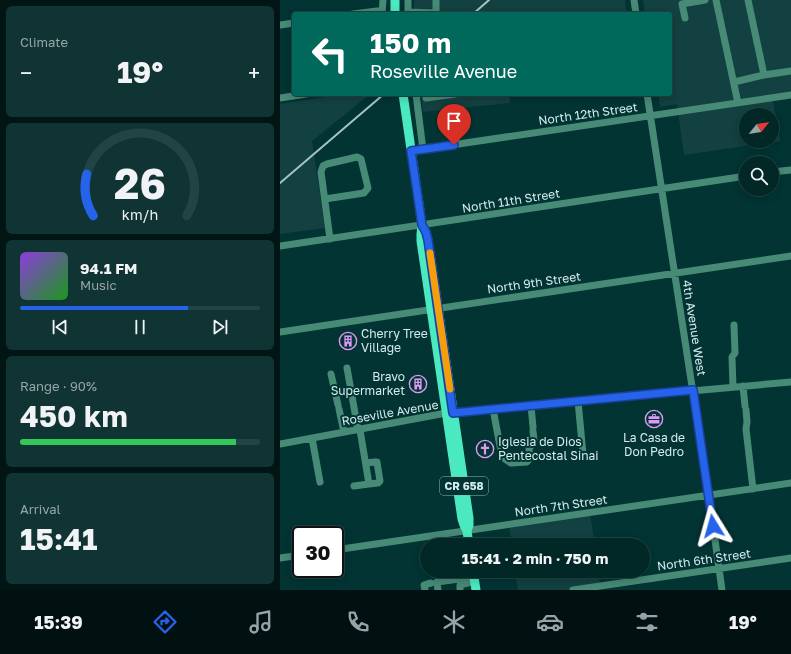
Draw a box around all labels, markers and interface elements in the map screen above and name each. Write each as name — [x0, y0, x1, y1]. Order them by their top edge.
text: 150 m — [370, 26, 451, 59]
icon: left — [304, 28, 356, 80]
text: Climate — [20, 34, 68, 50]
text: 19° — [117, 54, 163, 90]
text: − — [20, 59, 32, 86]
text: + — [248, 59, 260, 86]
text: Roseville Avenue — [370, 60, 517, 82]
street label: North 12th Street — [537, 99, 639, 128]
pin — [437, 104, 471, 145]
north arrow — [739, 108, 779, 148]
map controls — [739, 108, 779, 196]
icon: arrive — [443, 110, 465, 132]
button: search — [739, 156, 779, 196]
text: 26 — [114, 158, 166, 208]
street label: North 11th Street — [461, 185, 561, 216]
text: km/h — [122, 206, 158, 223]
text: 94.1 FM — [80, 259, 137, 277]
street label: North 9th Street — [486, 268, 582, 297]
text: Music — [80, 277, 117, 293]
street label: 4th Avenue West — [679, 279, 710, 377]
icon: previous — [49, 316, 71, 338]
icon: pause — [129, 316, 151, 338]
icon: next — [209, 316, 231, 338]
place label: Cherry Tree Village — [361, 326, 428, 355]
building icon: Cherry Tree Village — [338, 331, 358, 351]
place label: Bravo Supermarket — [331, 369, 405, 398]
building icon: Bravo Supermarket — [408, 374, 428, 394]
text: Range · 90% — [20, 378, 97, 394]
street label: Roseville Avenue — [340, 397, 440, 428]
text: 450 km — [20, 398, 128, 434]
office icon: La Casa de Don Pedro — [644, 409, 664, 429]
place label: La Casa de Don Pedro — [623, 430, 685, 459]
place label: Iglesia de Dios Pentecostal Sinai — [498, 434, 599, 463]
church icon: Iglesia de Dios Pentecostal Sinai — [475, 439, 495, 459]
road number: CR 658 — [440, 477, 488, 495]
street label: North 7th Street — [514, 492, 608, 519]
text: Arrival — [20, 501, 61, 517]
position arrow — [692, 505, 734, 547]
text: 15:41 — [20, 521, 98, 557]
speed limit sign: 30 — [292, 526, 344, 578]
street label: North 6th Street — [656, 545, 752, 574]
text: 15:41 · 2 min · 750 m — [462, 549, 608, 567]
icon: directions — [151, 608, 179, 636]
icon: music — [247, 608, 275, 636]
icon: phone — [344, 608, 372, 636]
icon: climate — [440, 608, 468, 636]
icon: car — [536, 608, 564, 636]
icon: filters — [633, 608, 661, 636]
text: 15:39 — [34, 611, 83, 633]
text: 19° — [729, 611, 757, 633]

